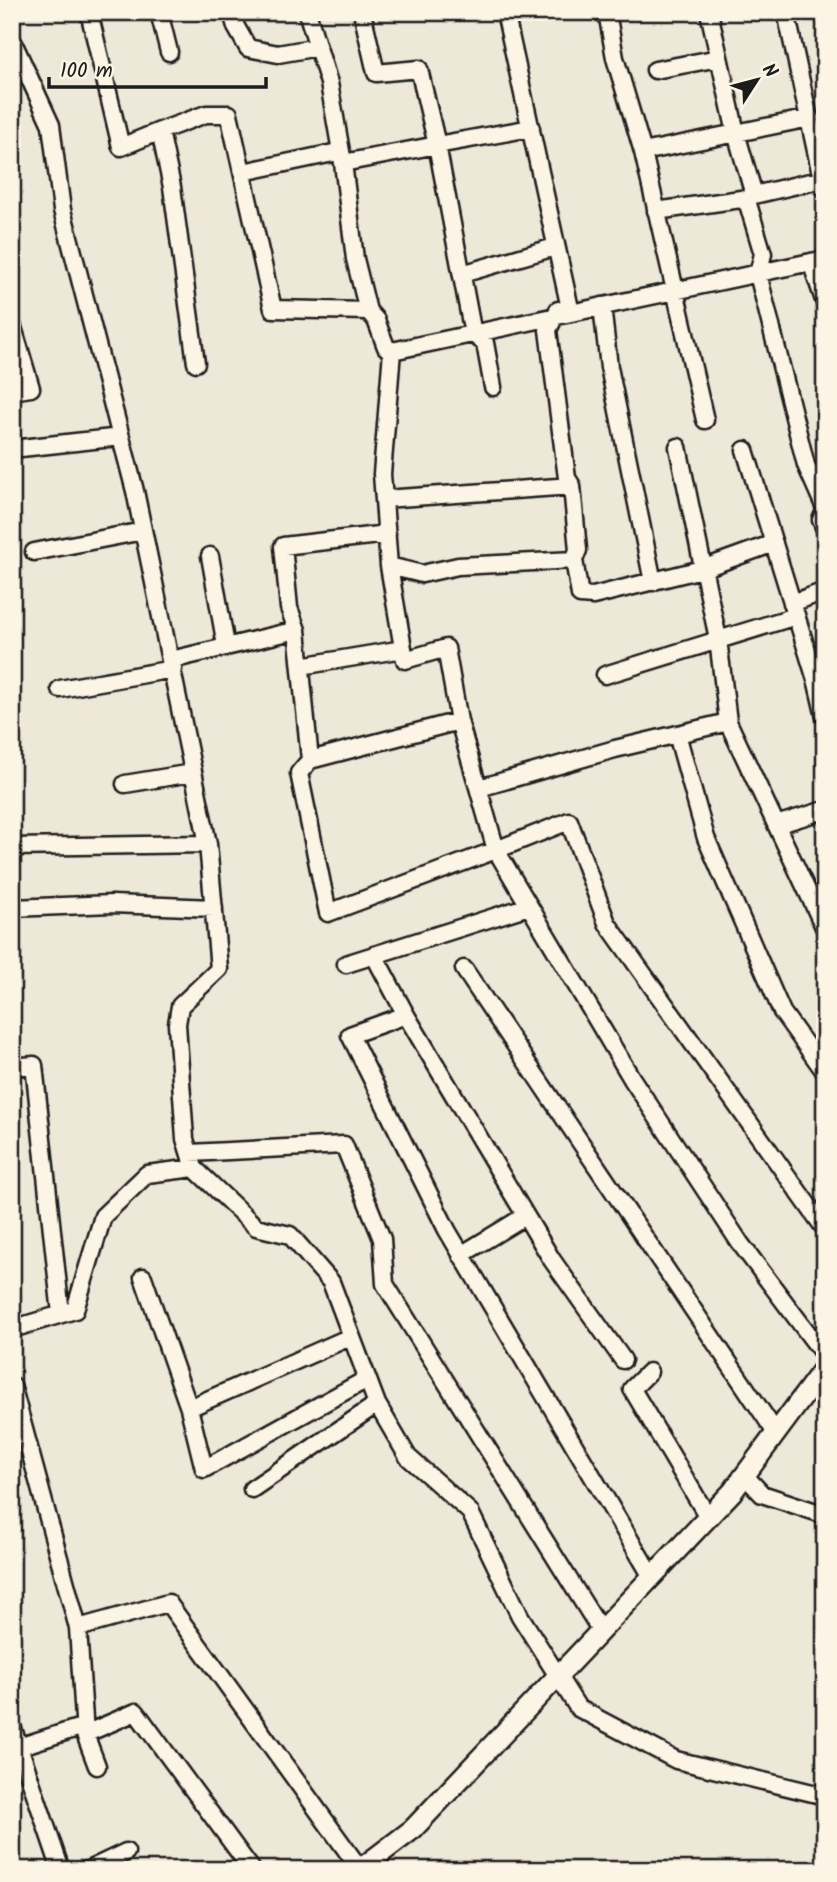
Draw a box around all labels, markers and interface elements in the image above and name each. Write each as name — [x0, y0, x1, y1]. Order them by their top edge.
scale bar — [49, 46, 266, 90]
north arrow — [722, 46, 792, 116]
text: 100 m — [60, 55, 113, 88]
text: N — [753, 58, 785, 85]

